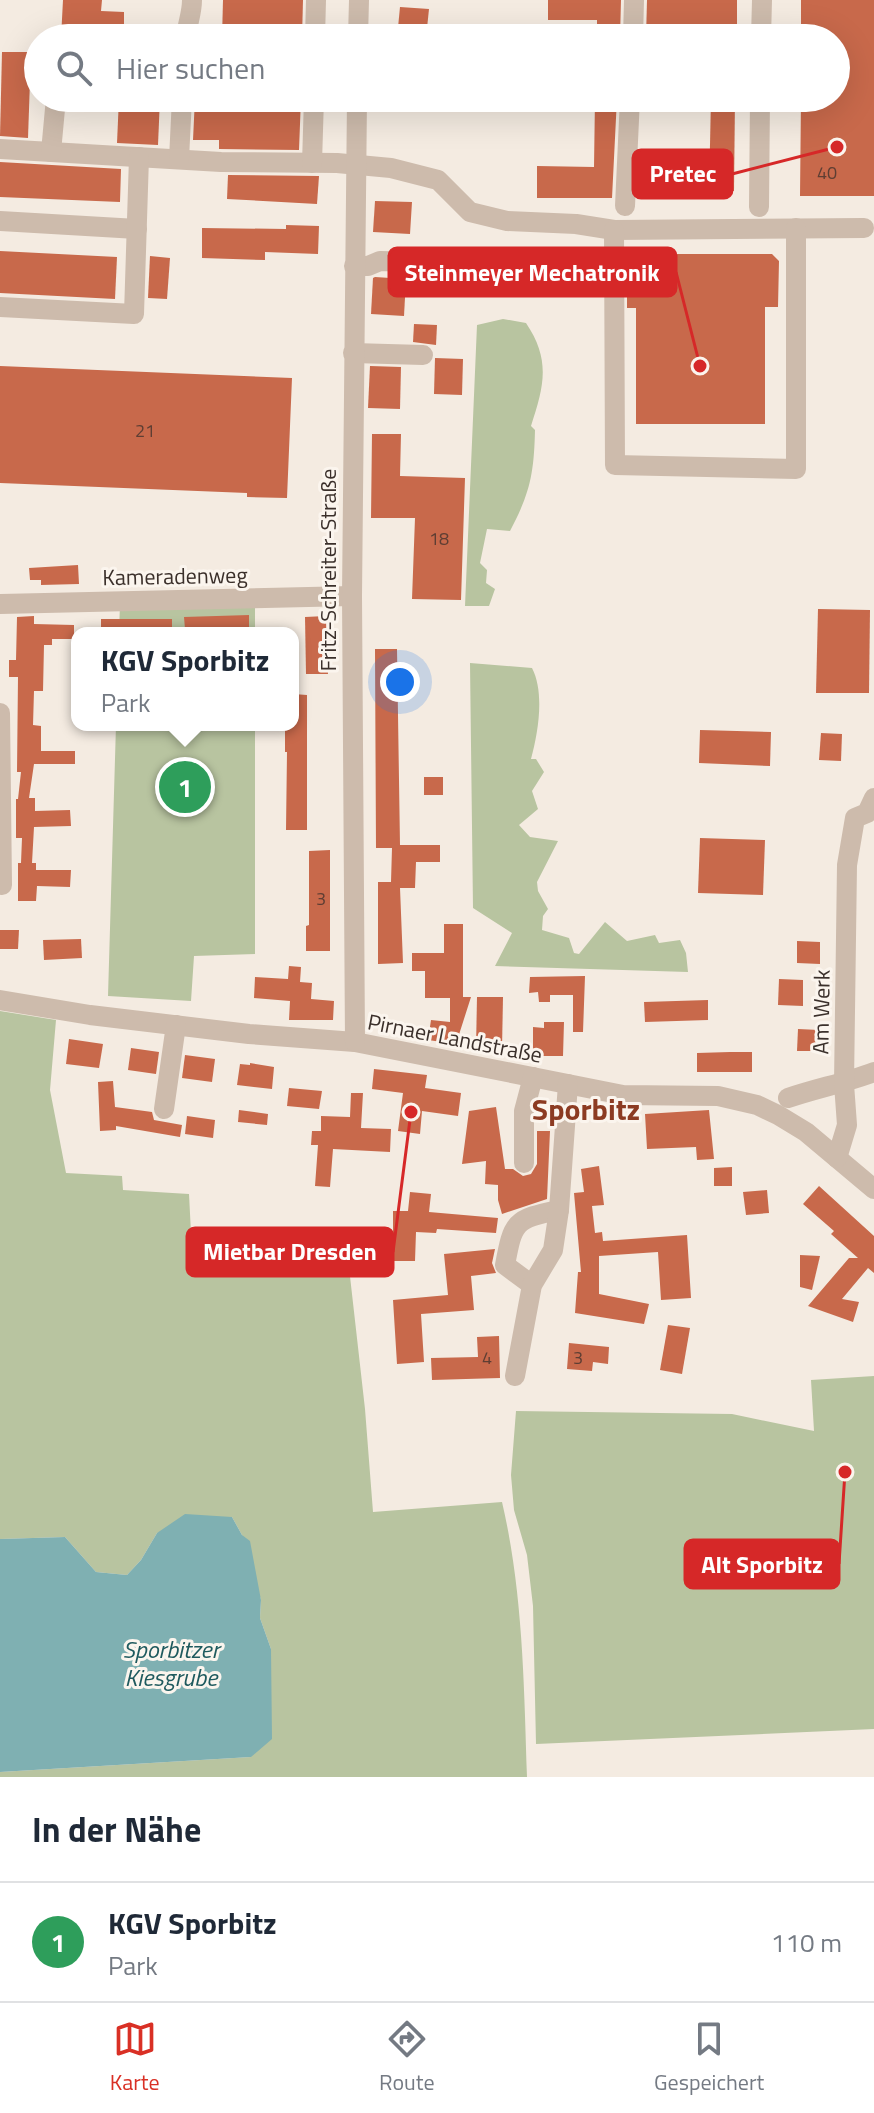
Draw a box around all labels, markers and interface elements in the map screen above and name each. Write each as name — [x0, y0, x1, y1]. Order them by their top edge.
search box — [24, 24, 850, 112]
text: Hier suchen — [116, 45, 265, 91]
icon: search — [52, 46, 96, 90]
callout: Pretec — [633, 150, 732, 198]
text: Pretec — [650, 155, 716, 191]
house number: 40 — [817, 159, 837, 186]
callout: Steinmeyer Mechatronik — [389, 248, 676, 296]
text: Steinmeyer Mechatronik — [405, 254, 660, 290]
house number: 21 — [135, 417, 155, 444]
street label: Fritz-Schreiter-Straße — [311, 469, 345, 671]
house number: 18 — [429, 525, 449, 552]
street label: Kameradenweg — [102, 558, 248, 594]
popup — [71, 627, 299, 731]
text: KGV Sporbitz — [101, 637, 269, 683]
your location — [380, 662, 420, 702]
text: Park — [101, 683, 150, 722]
pin: 1 — [159, 757, 211, 817]
house number: 3 — [316, 885, 326, 912]
street label: Am Werk — [803, 969, 839, 1055]
street label: Pirnaer Landstraße — [365, 1004, 545, 1072]
district label: Sporbitz — [532, 1086, 640, 1132]
callout: Mietbar Dresden — [187, 1228, 393, 1276]
text: Mietbar Dresden — [203, 1233, 377, 1269]
house number: 4 — [482, 1344, 492, 1371]
house number: 3 — [573, 1344, 583, 1371]
callout: Alt Sporbitz — [685, 1540, 839, 1588]
text: Alt Sporbitz — [701, 1546, 823, 1582]
water label: Sporbitzer Kiesgrube — [123, 1631, 223, 1695]
text: In der Nähe — [32, 1803, 201, 1855]
text: KGV Sporbitz — [108, 1900, 277, 1946]
text: 1 — [51, 1923, 65, 1962]
text: 110 m — [771, 1923, 842, 1962]
text: Park — [108, 1946, 158, 1985]
tab: Karte — [110, 2017, 160, 2099]
tab: Route — [379, 2017, 435, 2099]
tab: Gespeichert — [654, 2017, 764, 2099]

